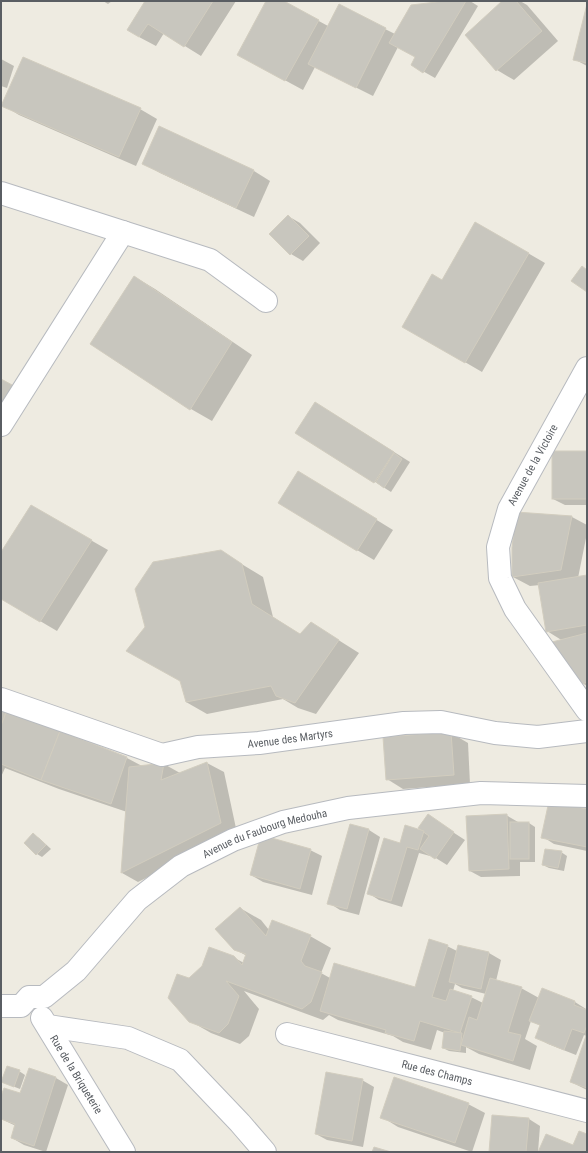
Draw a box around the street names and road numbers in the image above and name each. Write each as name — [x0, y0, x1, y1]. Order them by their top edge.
street label: Avenue de la Victoire — [505, 422, 561, 508]
street label: Avenue des Martyrs — [247, 726, 334, 750]
street label: Avenue du Faubourg Medouha — [200, 806, 328, 861]
street label: Rue de la Briqueterie — [47, 1033, 105, 1116]
street label: Rue des Champs — [400, 1057, 474, 1088]

